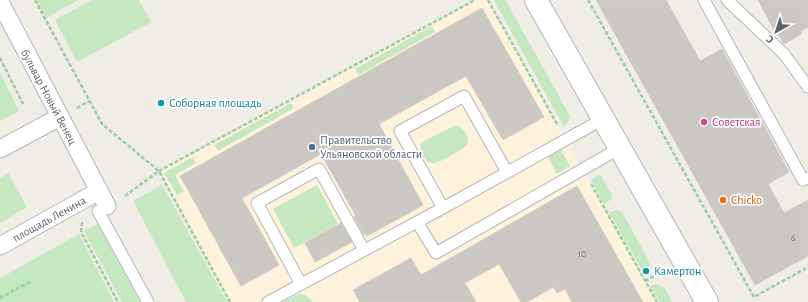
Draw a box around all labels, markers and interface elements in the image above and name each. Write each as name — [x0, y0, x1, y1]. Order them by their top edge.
north arrow — [756, 12, 796, 52]
text: С — [764, 33, 776, 46]
street label: бульвар Новый Венец — [18, 47, 79, 147]
place label: Соборная площадь — [169, 97, 261, 109]
marker: Соборная площадь — [156, 98, 166, 108]
place label: Советская — [712, 116, 760, 128]
marker: Советская — [699, 117, 709, 127]
place label: Правительство Ульяновской области — [320, 134, 422, 160]
marker: Правительство Ульяновской области — [307, 142, 317, 152]
street label: площадь Ленина — [10, 194, 88, 244]
place label: Chicko — [731, 194, 762, 206]
marker: Chicko — [718, 195, 728, 205]
house number: 6 — [791, 233, 796, 243]
house number: 10 — [578, 249, 586, 259]
place label: Камертон — [654, 265, 701, 277]
marker: Камертон — [641, 266, 651, 276]

